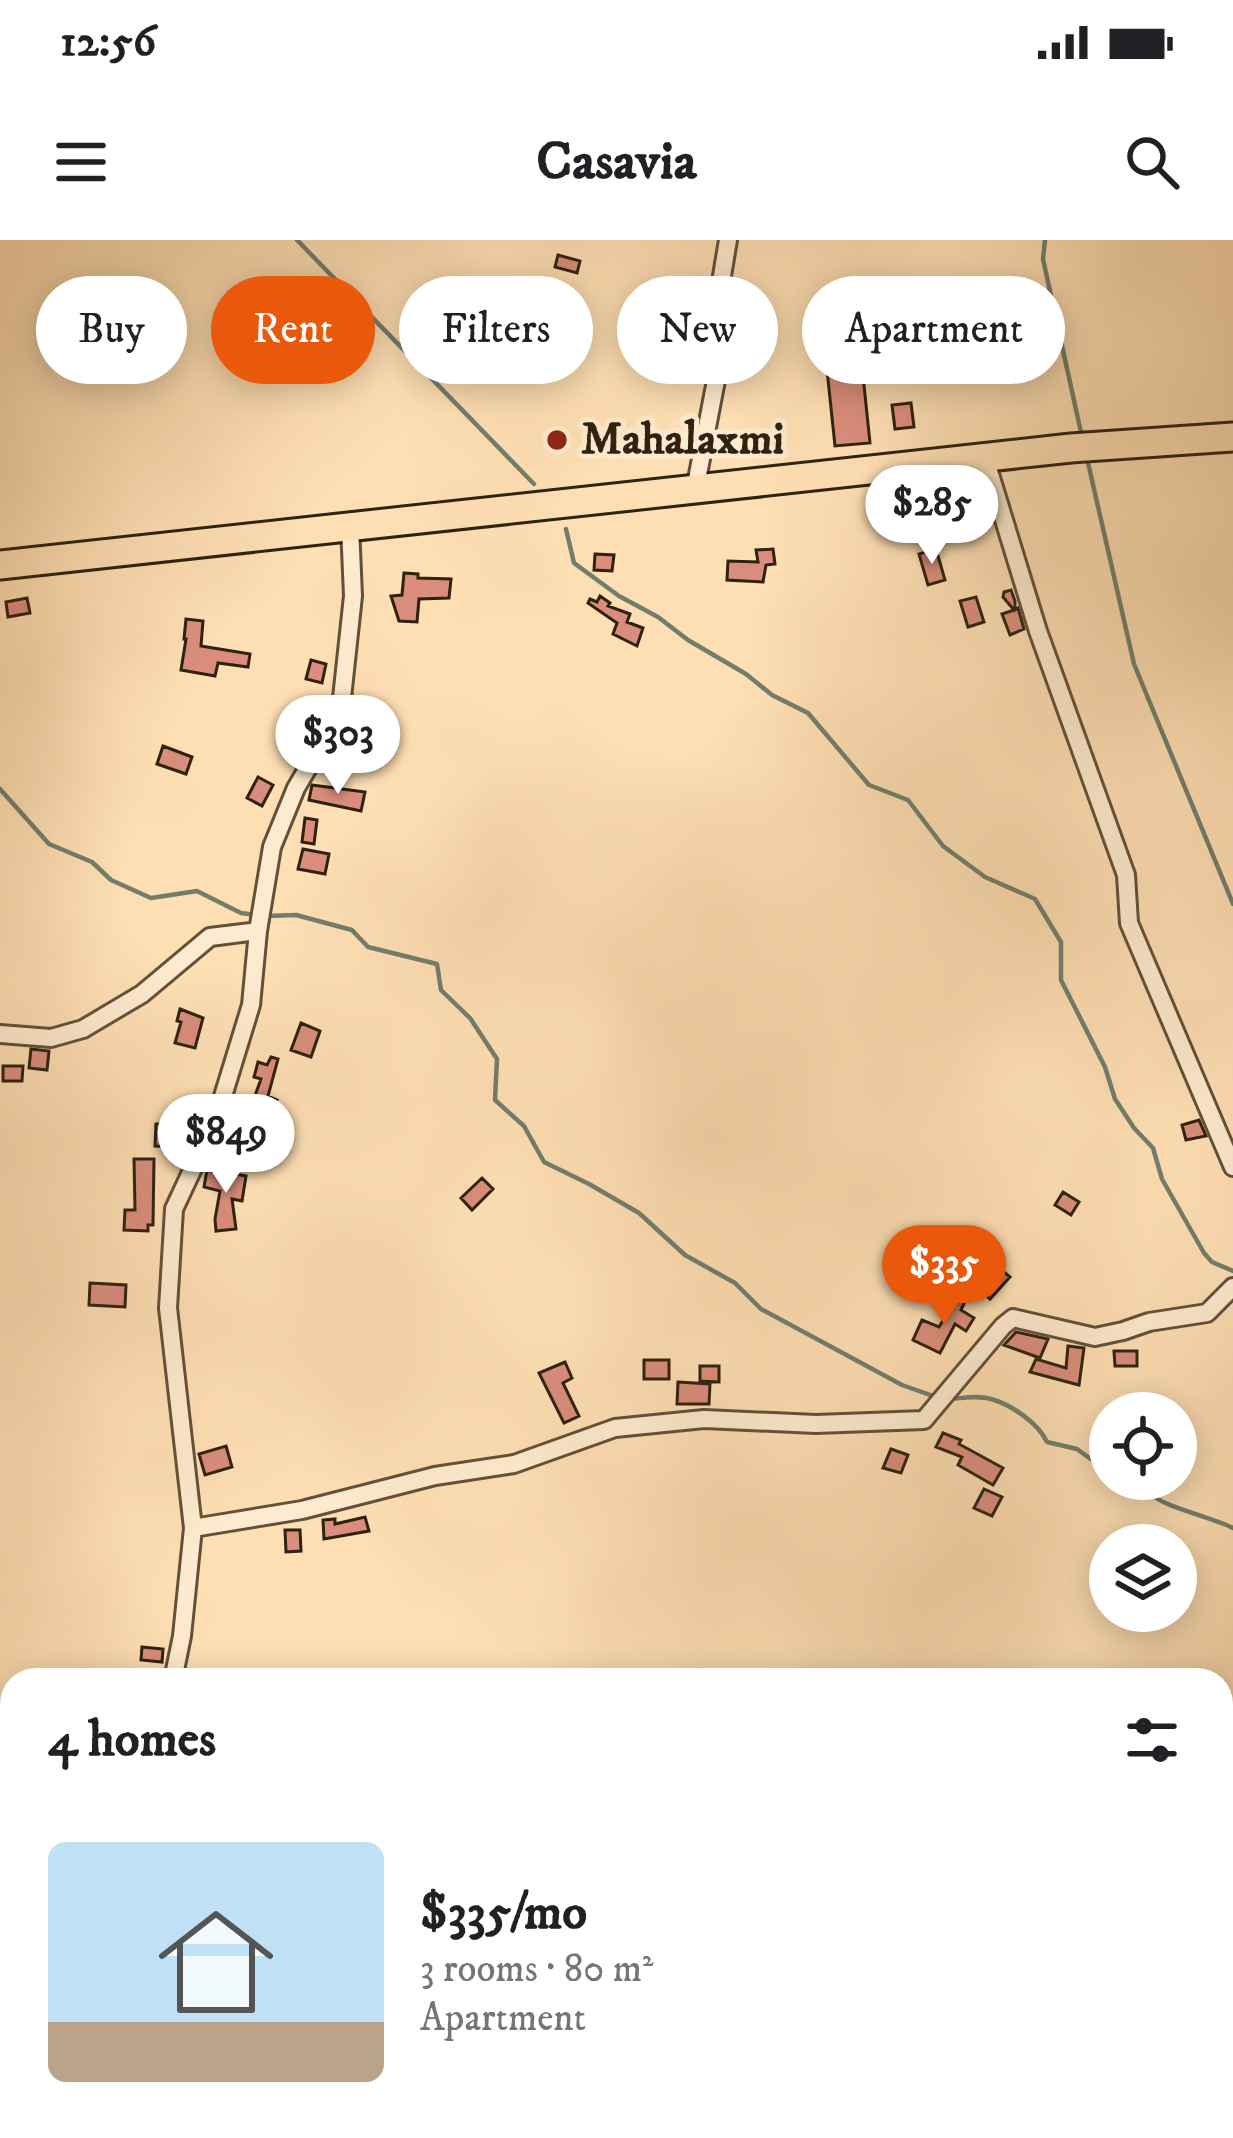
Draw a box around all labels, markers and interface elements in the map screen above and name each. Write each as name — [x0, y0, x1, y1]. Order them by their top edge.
text: 12:56 — [60, 14, 156, 70]
icon: menu — [48, 129, 114, 195]
text: Casavia — [536, 129, 697, 196]
icon: search — [1119, 129, 1185, 195]
chip: Buy — [36, 276, 187, 384]
chip: Rent — [211, 276, 375, 384]
chip: Filters — [399, 276, 593, 384]
chip: New — [617, 276, 778, 384]
chip: Apartment — [802, 276, 1065, 384]
place label: Mahalaxmi — [581, 412, 784, 468]
marker: Mahalaxmi — [544, 427, 570, 453]
pin: $285 — [861, 465, 1003, 567]
text: $285 — [892, 479, 972, 528]
pin: $303 — [267, 695, 409, 797]
text: $303 — [302, 709, 374, 758]
pin: $849 — [155, 1094, 297, 1196]
text: $849 — [185, 1108, 267, 1157]
pin: $335 — [873, 1225, 1015, 1327]
text: $335 — [909, 1239, 979, 1288]
map controls — [1089, 1392, 1197, 1632]
button: locate — [1089, 1392, 1197, 1500]
button: layers — [1089, 1524, 1197, 1632]
icon: filters — [1119, 1707, 1185, 1773]
text: 4 homes — [48, 1708, 216, 1772]
text: $335/mo — [420, 1881, 587, 1945]
icon: home — [144, 1890, 288, 2034]
text: 3 rooms · 80 m² — [420, 1945, 653, 1994]
text: Apartment — [420, 1994, 586, 2043]

